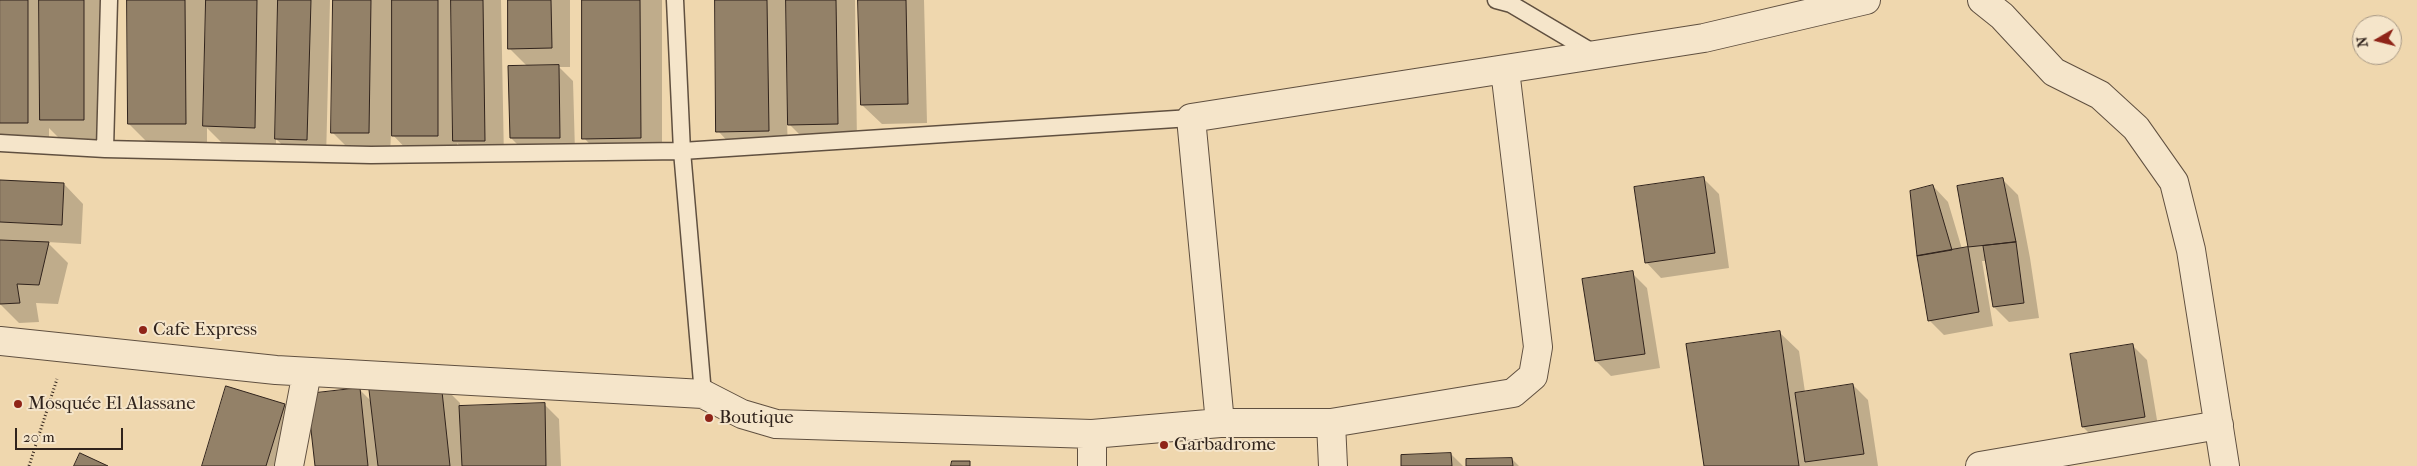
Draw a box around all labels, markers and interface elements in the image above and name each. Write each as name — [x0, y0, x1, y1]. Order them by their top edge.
north arrow — [2352, 15, 2402, 65]
text: N — [2353, 36, 2372, 48]
place label: Cafe Express — [153, 319, 257, 341]
marker: Cafe Express — [137, 324, 149, 336]
place label: Mosquée El Alassane — [28, 393, 196, 415]
marker: Mosquée El Alassane — [12, 398, 24, 410]
place label: Boutique — [719, 407, 794, 429]
marker: Boutique — [703, 412, 715, 424]
scale bar — [18, 418, 125, 450]
text: 20 m — [23, 428, 55, 446]
place label: Garbadrome — [1174, 434, 1276, 456]
marker: Garbadrome — [1158, 439, 1170, 451]

